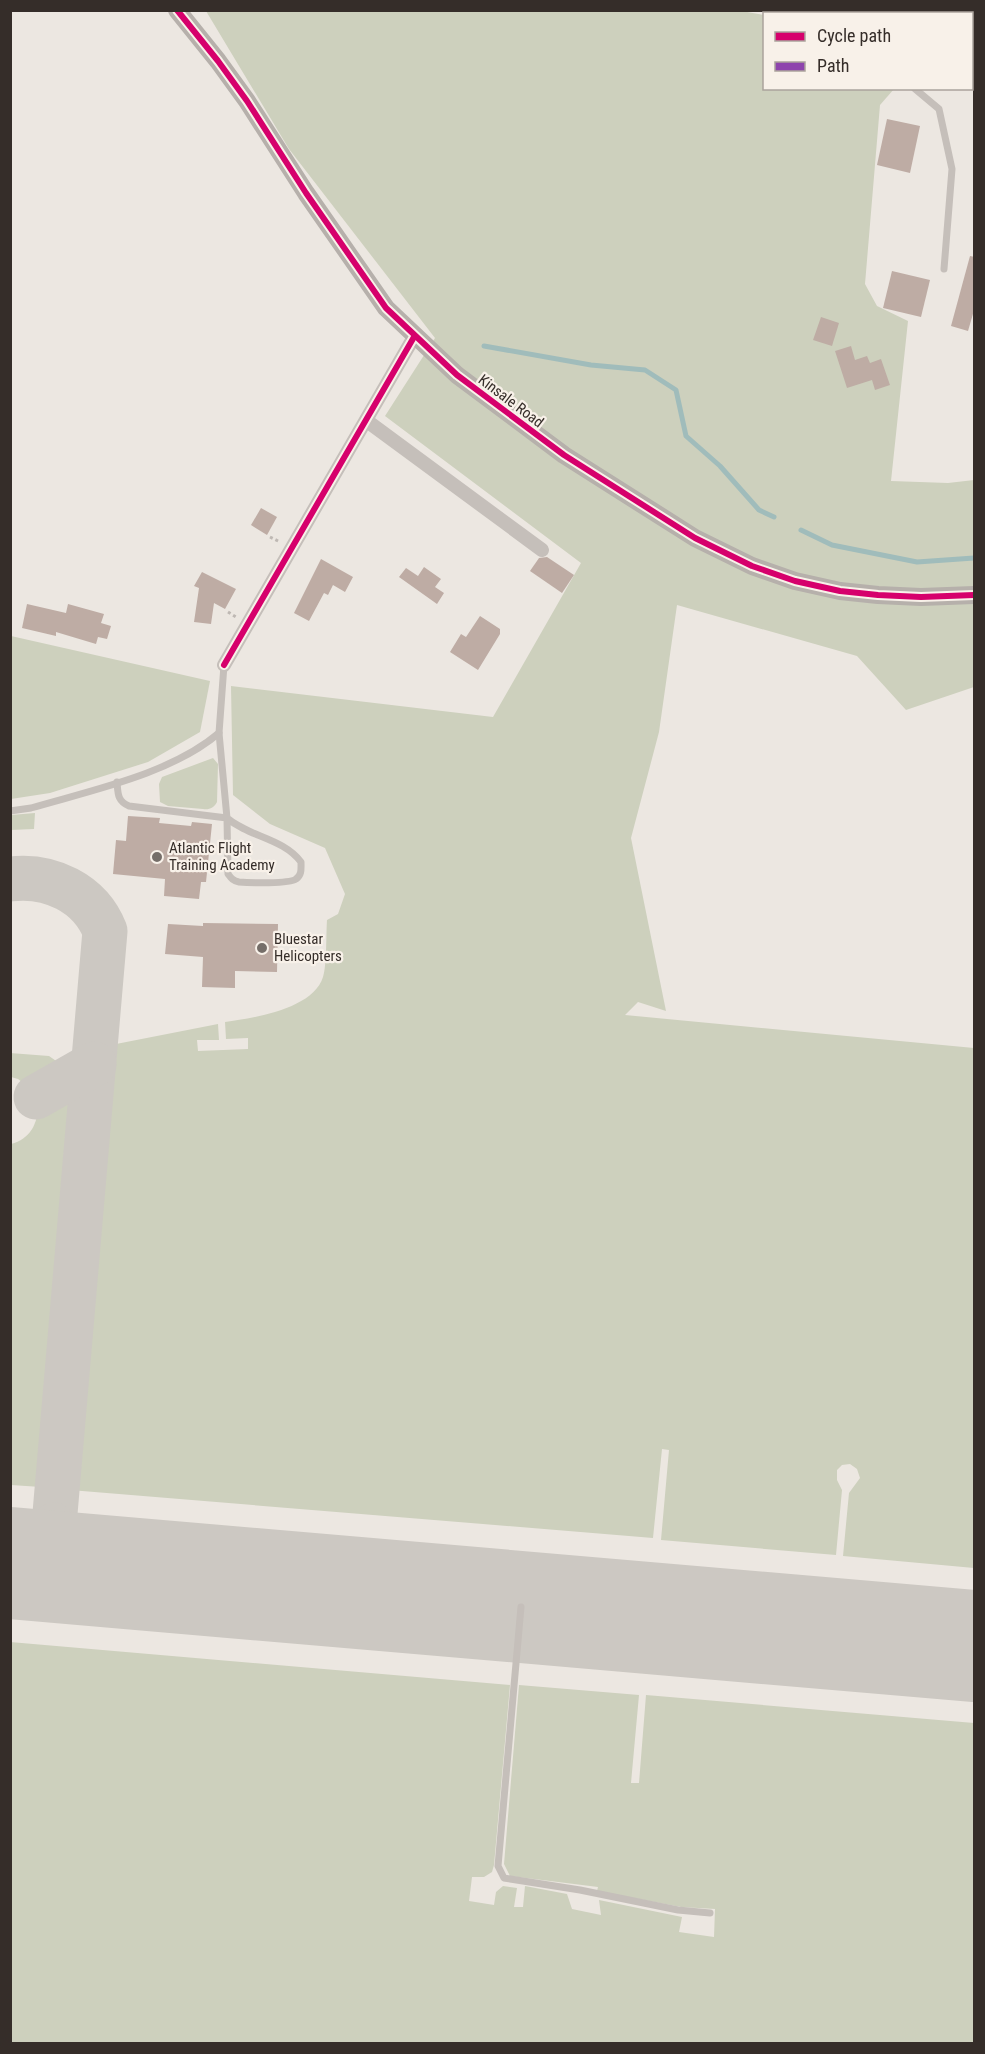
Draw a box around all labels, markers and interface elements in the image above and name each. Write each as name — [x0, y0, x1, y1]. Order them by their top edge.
legend — [763, 12, 973, 90]
text: Cycle path — [817, 25, 891, 46]
text: Path — [817, 55, 850, 76]
street label: Kinsale Road — [475, 371, 547, 431]
place label: Atlantic Flight Training Academy — [169, 839, 275, 874]
marker: Atlantic Flight Training Academy — [150, 850, 164, 864]
place label: Bluestar Helicopters — [274, 930, 342, 965]
marker: Bluestar Helicopters — [255, 941, 269, 955]

